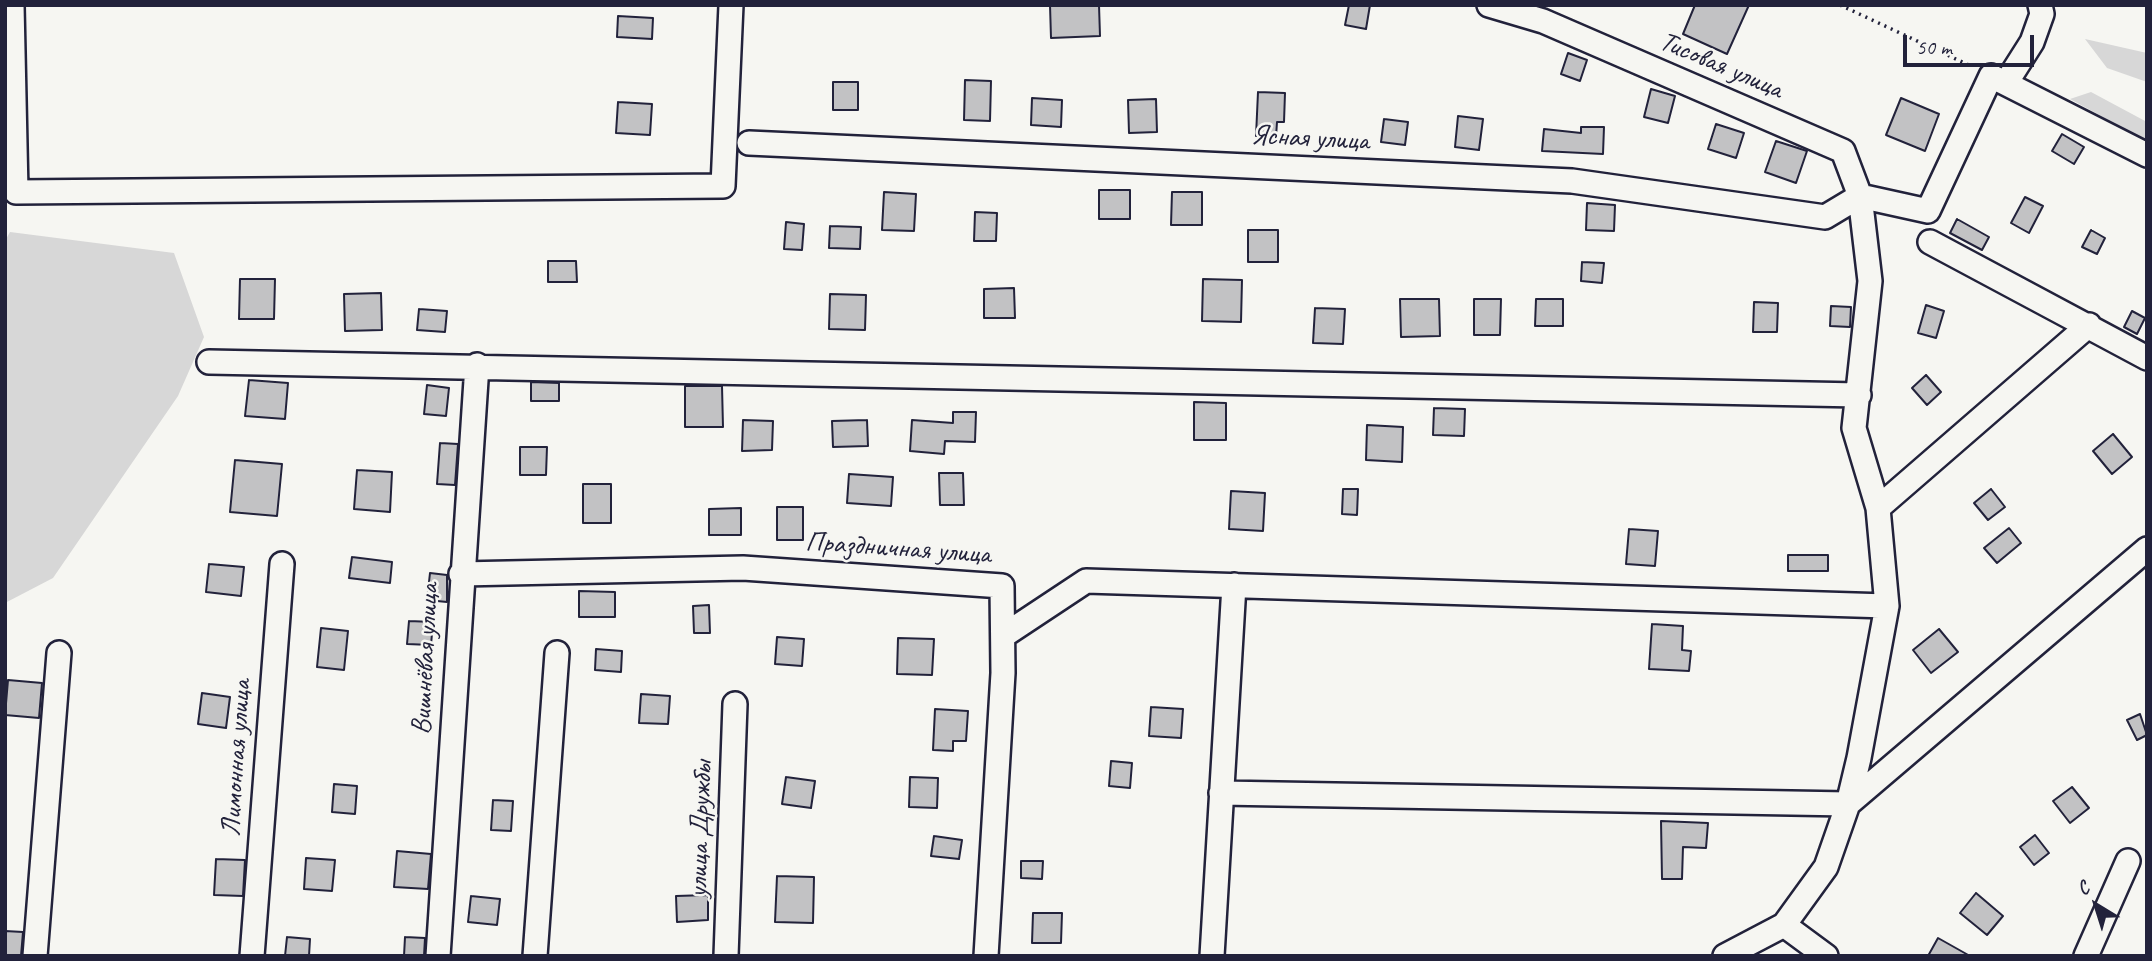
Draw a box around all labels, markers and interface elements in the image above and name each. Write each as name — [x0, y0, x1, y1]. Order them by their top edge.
scale bar — [1907, 21, 2038, 65]
street label: Тисовая улица — [1654, 25, 1788, 107]
text: 50 m — [1916, 34, 1952, 60]
street label: Ясная улица — [1250, 119, 1370, 159]
street label: Праздничная улица — [804, 526, 992, 572]
street label: Вишнёвая улица — [405, 582, 447, 736]
street label: Лимонная улица — [215, 679, 259, 837]
street label: улица Дружбы — [682, 760, 720, 898]
north arrow — [2061, 870, 2131, 940]
text: С — [2072, 876, 2094, 901]

